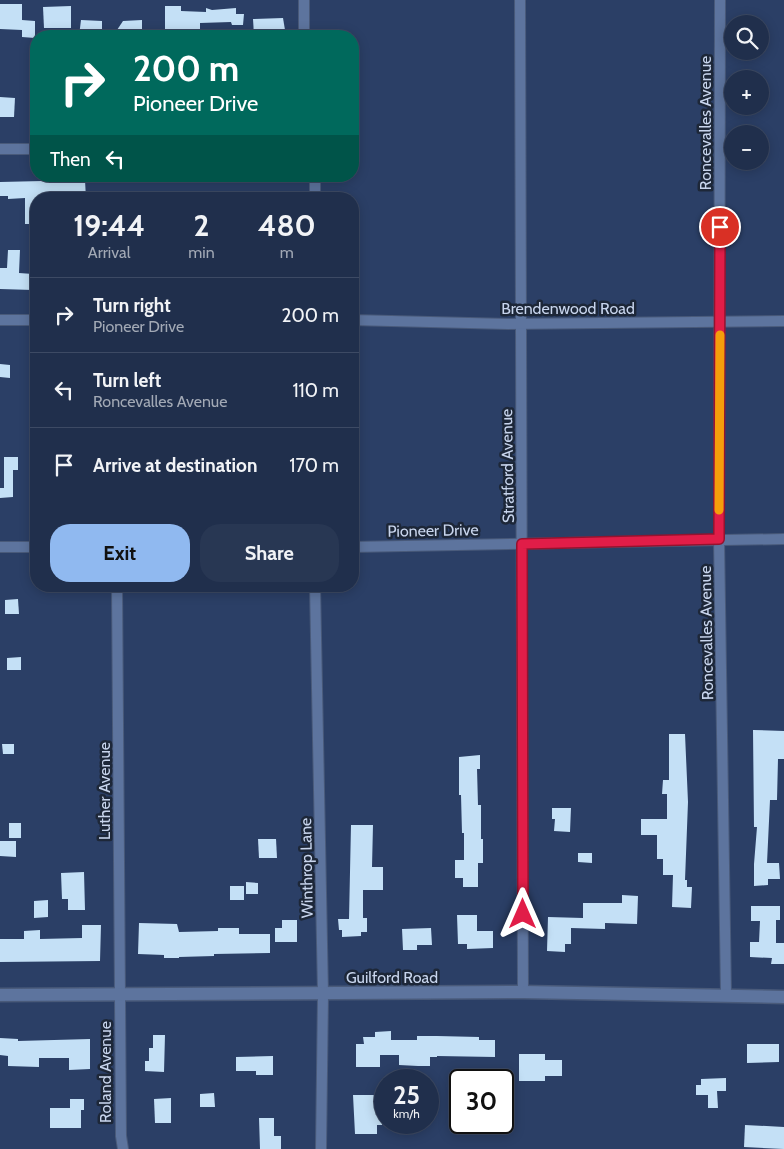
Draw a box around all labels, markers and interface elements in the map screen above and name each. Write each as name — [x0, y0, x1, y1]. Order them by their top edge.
map controls — [724, 15, 769, 170]
button: search — [724, 15, 769, 60]
text: 200 m — [133, 47, 239, 90]
icon: right — [50, 50, 115, 115]
street label: Roncevalles Avenue — [696, 56, 715, 190]
button: + — [724, 70, 769, 115]
text: Pioneer Drive — [133, 90, 258, 117]
button: − — [724, 125, 769, 170]
icon: left — [101, 145, 129, 173]
text: Then — [50, 148, 91, 171]
pin — [699, 206, 741, 248]
text: 19:44 — [73, 207, 145, 244]
text: 2 — [194, 207, 209, 244]
text: 480 — [258, 207, 316, 244]
icon: arrive — [706, 213, 734, 241]
text: Arrival — [88, 243, 130, 262]
text: min — [188, 243, 215, 262]
text: m — [280, 243, 294, 262]
text: Turn right — [93, 294, 171, 317]
street label: Brendenwood Road — [501, 299, 635, 318]
icon: right — [50, 301, 78, 329]
text: 200 m — [282, 304, 339, 327]
text: Pioneer Drive — [93, 317, 184, 336]
text: Turn left — [93, 369, 161, 392]
icon: left — [50, 376, 78, 404]
text: 110 m — [292, 379, 339, 402]
text: Roncevalles Avenue — [93, 392, 227, 411]
street label: Stratford Avenue — [497, 409, 518, 523]
icon: arrive — [50, 451, 78, 479]
text: Arrive at destination — [93, 454, 257, 477]
text: 170 m — [289, 454, 339, 477]
street label: Pioneer Drive — [387, 520, 479, 541]
button: Exit — [50, 524, 190, 582]
button: Share — [200, 524, 339, 582]
street label: Roncevalles Avenue — [696, 566, 717, 700]
street label: Luther Avenue — [95, 742, 114, 840]
street label: Winthrop Lane — [296, 818, 317, 918]
position arrow — [496, 887, 548, 939]
street label: Guilford Road — [346, 968, 438, 987]
street label: Roland Avenue — [96, 1021, 115, 1123]
speed limit sign: 30 — [449, 1069, 514, 1134]
text: 25 — [393, 1080, 420, 1110]
text: km/h — [393, 1106, 420, 1121]

